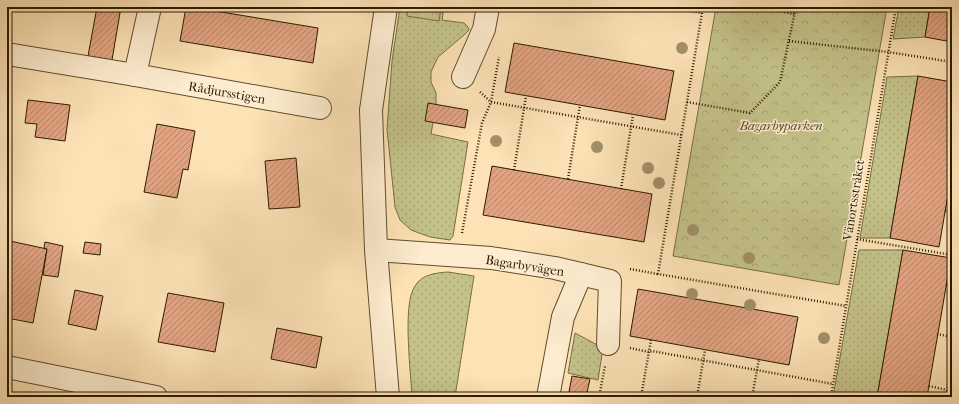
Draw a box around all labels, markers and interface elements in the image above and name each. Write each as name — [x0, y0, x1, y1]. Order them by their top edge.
street label: Rådjursstigen — [187, 78, 267, 107]
park label: Bagarbyparken — [738, 118, 823, 133]
street label: Vänortsstråket — [840, 158, 867, 243]
street label: Bagarbyvägen — [484, 252, 566, 279]

